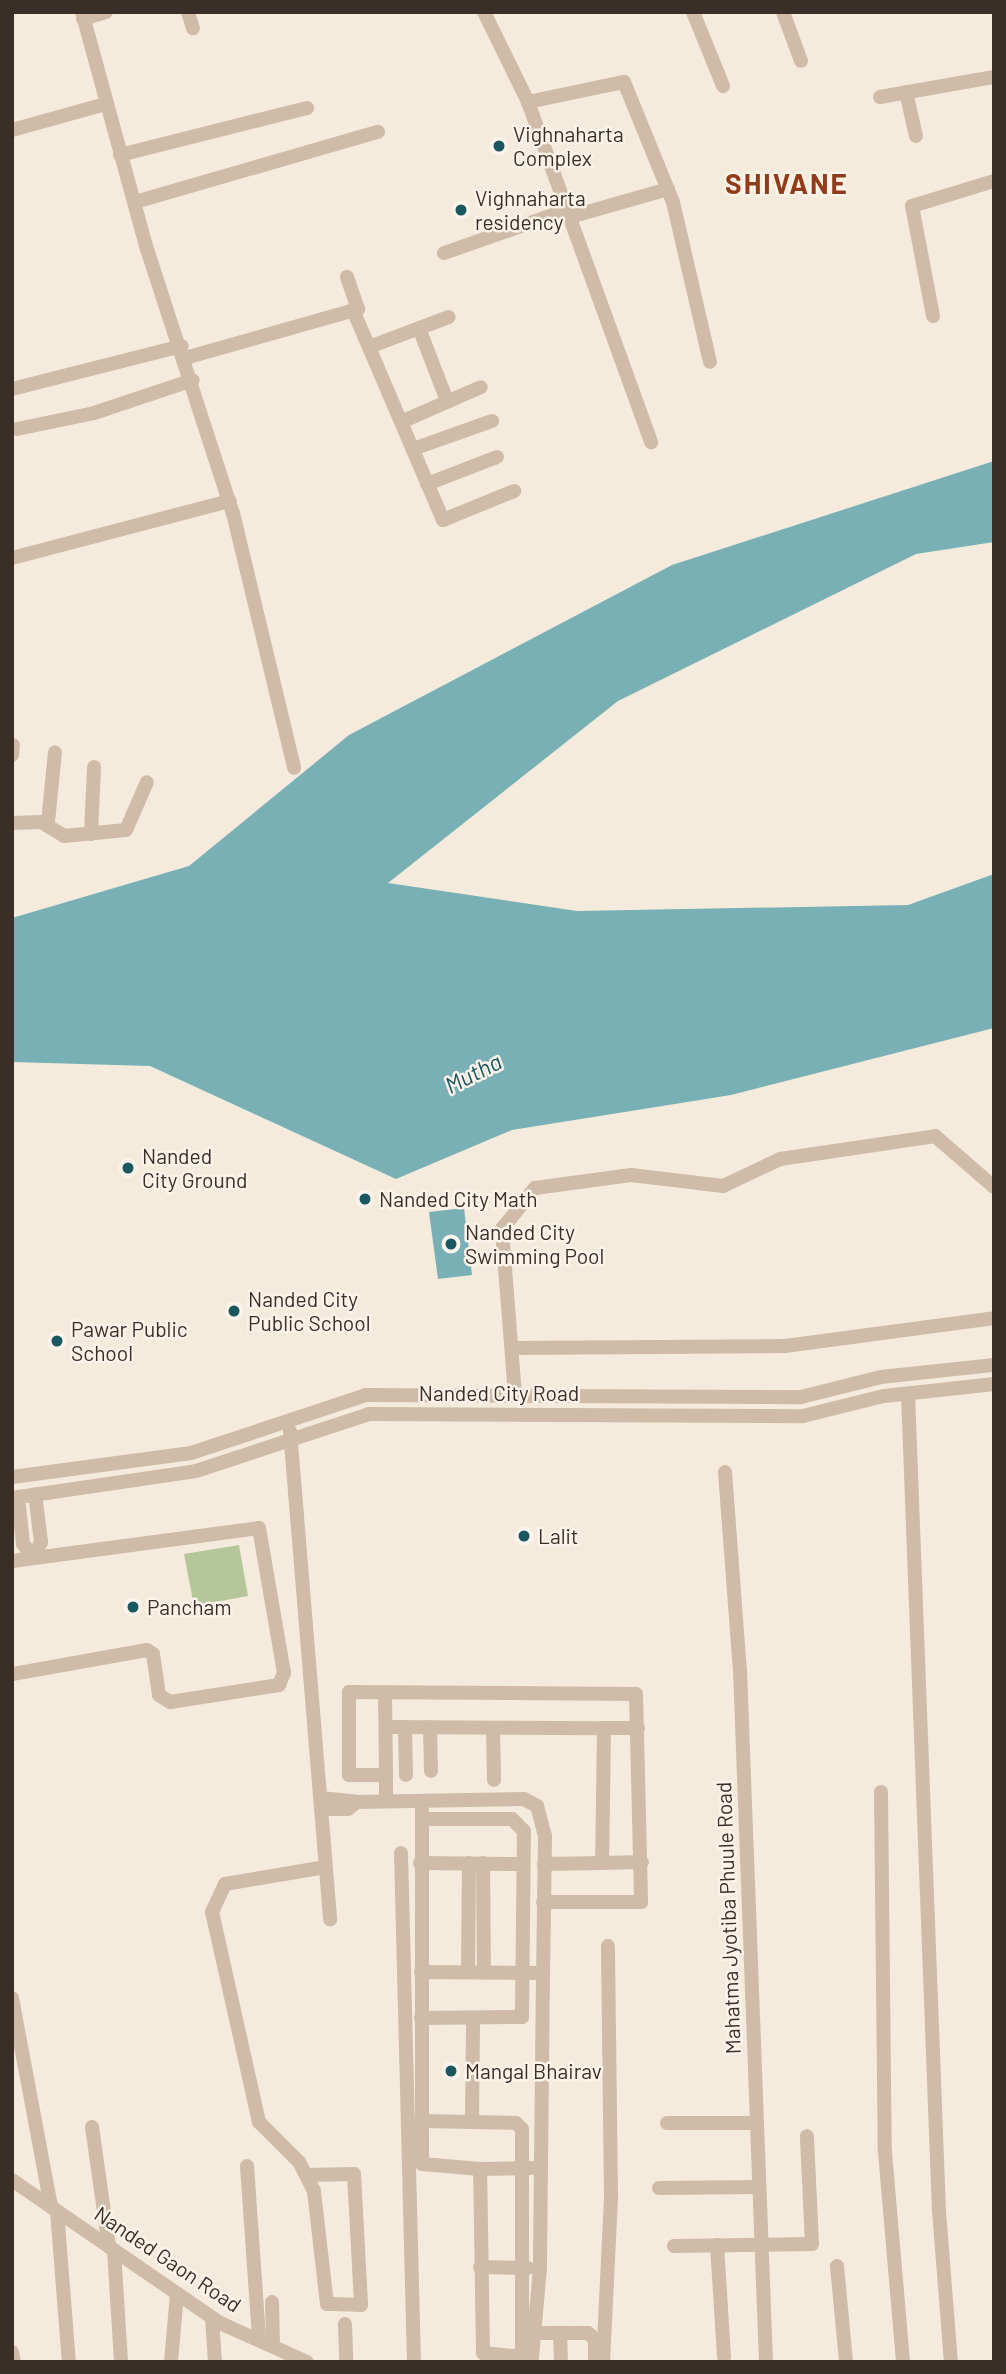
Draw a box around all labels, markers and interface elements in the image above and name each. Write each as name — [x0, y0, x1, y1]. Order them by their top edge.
place label: Vighnaharta Complex — [513, 121, 624, 171]
marker: Vighnaharta Complex — [491, 138, 507, 154]
district label: SHIVANE — [726, 166, 848, 200]
place label: Vighnaharta residency — [475, 185, 586, 235]
marker: Vighnaharta residency — [453, 202, 469, 218]
water label: Mutha — [440, 1047, 506, 1099]
place label: Nanded City Ground — [142, 1143, 247, 1193]
marker: Nanded City Ground — [120, 1160, 136, 1176]
place label: Nanded City Math — [379, 1186, 538, 1212]
marker: Nanded City Math — [357, 1191, 373, 1207]
place label: Nanded City Swimming Pool — [465, 1219, 604, 1269]
marker: Nanded City Swimming Pool — [443, 1236, 459, 1252]
place label: Nanded City Public School — [248, 1286, 371, 1336]
marker: Nanded City Public School — [226, 1303, 242, 1319]
place label: Pawar Public School — [71, 1316, 188, 1366]
marker: Pawar Public School — [49, 1333, 65, 1349]
street label: Nanded City Road — [419, 1380, 579, 1406]
place label: Lalit — [538, 1523, 578, 1549]
marker: Lalit — [516, 1528, 532, 1544]
place label: Pancham — [147, 1594, 232, 1620]
marker: Pancham — [125, 1599, 141, 1615]
street label: Mahatma Jyotiba Phuule Road — [711, 1781, 745, 2055]
place label: Mangal Bhairav — [465, 2058, 602, 2084]
marker: Mangal Bhairav — [443, 2063, 459, 2079]
street label: Nanded Gaon Road — [90, 2201, 246, 2317]

